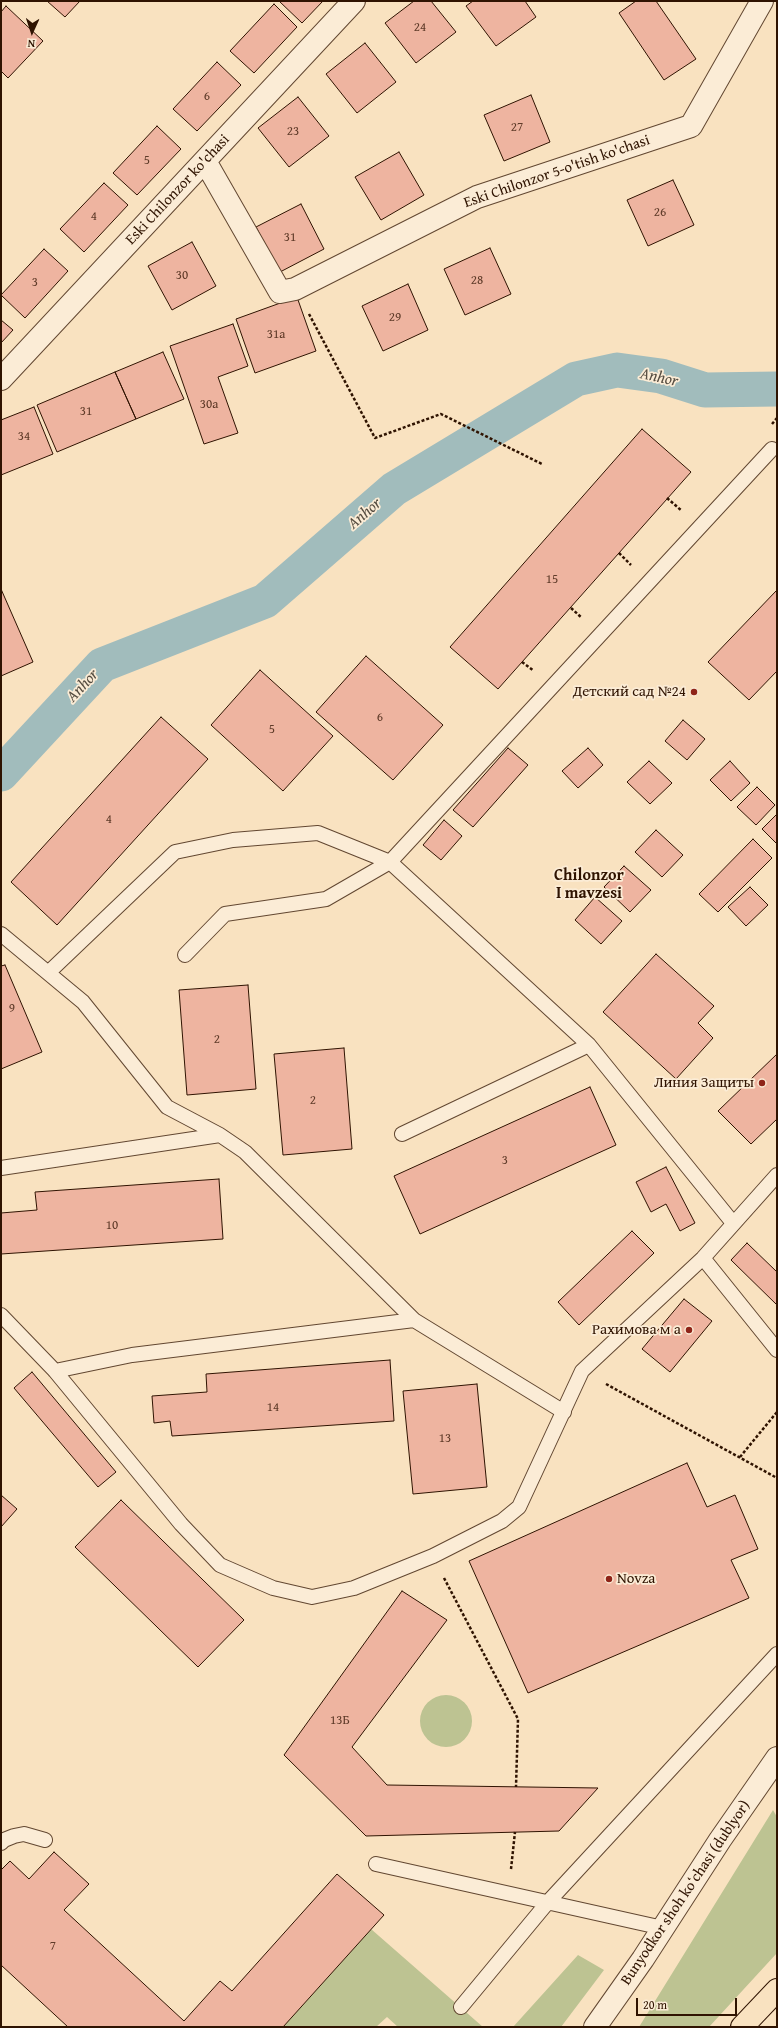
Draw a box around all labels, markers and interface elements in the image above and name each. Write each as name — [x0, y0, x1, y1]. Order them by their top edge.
north arrow — [12, 12, 52, 52]
house number: 24 — [414, 20, 426, 36]
text: N — [27, 36, 35, 52]
house number: 6 — [204, 89, 210, 105]
house number: 27 — [511, 120, 523, 136]
house number: 23 — [287, 124, 299, 140]
street label: Eski Chilonzor ko'chasi — [122, 131, 234, 249]
street label: Eski Chilonzor 5-o'tish ko'chasi — [462, 132, 652, 212]
house number: 5 — [144, 153, 150, 169]
house number: 26 — [654, 205, 666, 221]
house number: 4 — [91, 209, 97, 225]
house number: 31 — [284, 230, 296, 246]
house number: 30 — [176, 268, 188, 284]
house number: 28 — [471, 273, 483, 289]
house number: 3 — [32, 275, 38, 291]
house number: 29 — [389, 310, 401, 326]
house number: 31a — [267, 327, 285, 343]
water label: Anhor — [638, 365, 680, 391]
house number: 30a — [200, 397, 218, 413]
house number: 31 — [80, 404, 92, 420]
house number: 34 — [18, 429, 30, 445]
water label: Anhor — [344, 494, 386, 534]
house number: 15 — [546, 572, 558, 588]
water label: Anhor — [63, 666, 103, 706]
place label: Детский сад №24 — [573, 683, 686, 701]
marker: Детский сад №24 — [689, 687, 699, 697]
house number: 6 — [377, 710, 383, 726]
house number: 5 — [269, 722, 275, 738]
house number: 4 — [106, 812, 112, 828]
district label: Chilonzor I mavzesi — [554, 866, 624, 904]
house number: 9 — [9, 1001, 15, 1017]
house number: 2 — [214, 1032, 220, 1048]
place label: Линия Защиты — [654, 1074, 754, 1092]
marker: Линия Защиты — [757, 1078, 767, 1088]
house number: 2 — [310, 1093, 316, 1109]
house number: 3 — [502, 1153, 508, 1169]
house number: 10 — [106, 1218, 118, 1234]
place label: Рахимова м а — [592, 1321, 681, 1339]
marker: Рахимова м а — [684, 1325, 694, 1335]
house number: 14 — [267, 1400, 279, 1416]
house number: 13 — [439, 1431, 451, 1447]
place label: Novza — [617, 1570, 655, 1588]
marker: Novza — [604, 1574, 614, 1584]
house number: 13Б — [330, 1713, 350, 1729]
street label: Bunyodkor shoh koʻchasi (dublyor) — [617, 1797, 755, 1989]
house number: 7 — [50, 1939, 56, 1955]
scale bar — [638, 1990, 739, 2016]
text: 20 m — [643, 1996, 667, 2013]

